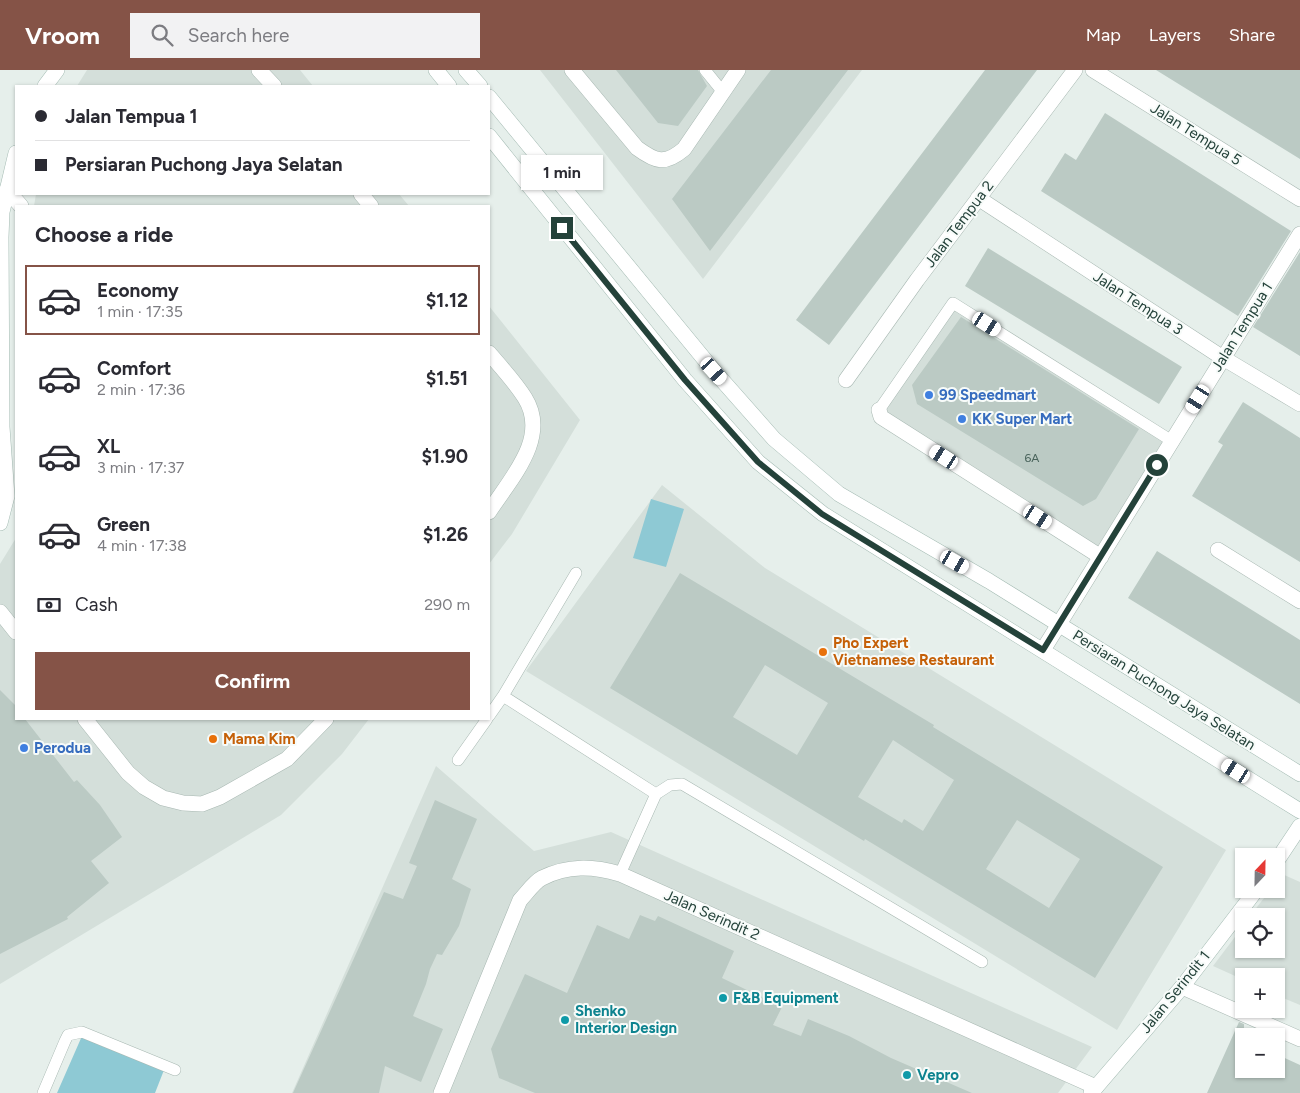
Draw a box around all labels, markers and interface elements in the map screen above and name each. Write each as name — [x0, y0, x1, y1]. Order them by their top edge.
search box — [130, 13, 480, 58]
text: Vroom — [25, 21, 100, 50]
icon: search — [148, 21, 176, 49]
text: Search here — [188, 24, 289, 47]
text: Map — [1086, 24, 1121, 46]
text: Layers — [1149, 24, 1201, 46]
text: Share — [1229, 24, 1275, 46]
street label: Jalan Tempua 5 — [1147, 99, 1245, 169]
text: Jalan Tempua 1 — [65, 105, 198, 128]
text: Persiaran Puchong Jaya Selatan — [65, 153, 343, 176]
callout: 1 min — [521, 156, 603, 190]
text: 1 min — [543, 163, 581, 182]
street label: Jalan Tempua 2 — [921, 177, 997, 271]
route end — [551, 217, 573, 239]
text: Choose a ride — [35, 221, 173, 248]
street label: Jalan Tempua 3 — [1090, 267, 1186, 339]
icon: car — [37, 278, 82, 323]
text: Economy — [97, 279, 179, 302]
street label: Jalan Tempua 1 — [1207, 279, 1277, 375]
text: $1.12 — [426, 289, 468, 312]
text: 1 min · 17:35 — [97, 302, 183, 321]
car — [970, 310, 1003, 338]
car — [698, 355, 729, 387]
icon: car — [37, 356, 82, 401]
text: Comfort — [97, 357, 172, 380]
text: $1.51 — [426, 367, 468, 390]
text: 2 min · 17:36 — [97, 380, 185, 399]
car — [1183, 382, 1212, 416]
place label: 99 Speedmart — [939, 386, 1036, 404]
marker: 99 Speedmart — [923, 389, 935, 401]
place label: KK Super Mart — [972, 410, 1072, 428]
marker: KK Super Mart — [956, 413, 968, 425]
icon: car — [37, 434, 82, 479]
text: XL — [97, 435, 120, 458]
car — [927, 443, 960, 471]
text: $1.90 — [421, 445, 468, 468]
house number: 6A — [1025, 451, 1039, 465]
route start — [1146, 454, 1168, 476]
text: 3 min · 17:37 — [97, 458, 184, 477]
car — [1021, 503, 1054, 531]
icon: car — [37, 512, 82, 557]
text: Green — [97, 513, 150, 536]
text: $1.26 — [423, 523, 468, 546]
text: 4 min · 17:38 — [97, 536, 187, 555]
car — [938, 548, 971, 576]
icon: cash — [35, 591, 63, 619]
text: Cash — [75, 593, 118, 616]
text: 290 m — [424, 595, 470, 614]
street label: Persiaran Puchong Jaya Selatan — [1069, 626, 1259, 754]
place label: Pho Expert Vietnamese Restaurant — [833, 634, 995, 669]
marker: Pho Expert Vietnamese Restaurant — [817, 646, 829, 658]
button: Confirm — [35, 652, 470, 710]
place label: Mama Kim — [223, 730, 296, 748]
marker: Mama Kim — [207, 733, 219, 745]
place label: Perodua — [34, 739, 91, 757]
marker: Perodua — [18, 742, 30, 754]
car — [1219, 757, 1252, 785]
north arrow — [1235, 848, 1285, 898]
map controls — [1235, 848, 1285, 1078]
street label: Jalan Serindit 2 — [661, 886, 763, 944]
button: locate — [1235, 908, 1285, 958]
street label: Jalan Serindit 1 — [1136, 947, 1214, 1037]
button: + — [1235, 968, 1285, 1018]
place label: F&B Equipment — [733, 989, 839, 1007]
marker: F&B Equipment — [717, 992, 729, 1004]
place label: Shenko Interior Design — [575, 1002, 677, 1037]
marker: Shenko Interior Design — [559, 1014, 571, 1026]
button: − — [1235, 1028, 1285, 1078]
place label: Vepro — [917, 1066, 959, 1084]
marker: Vepro — [901, 1069, 913, 1081]

